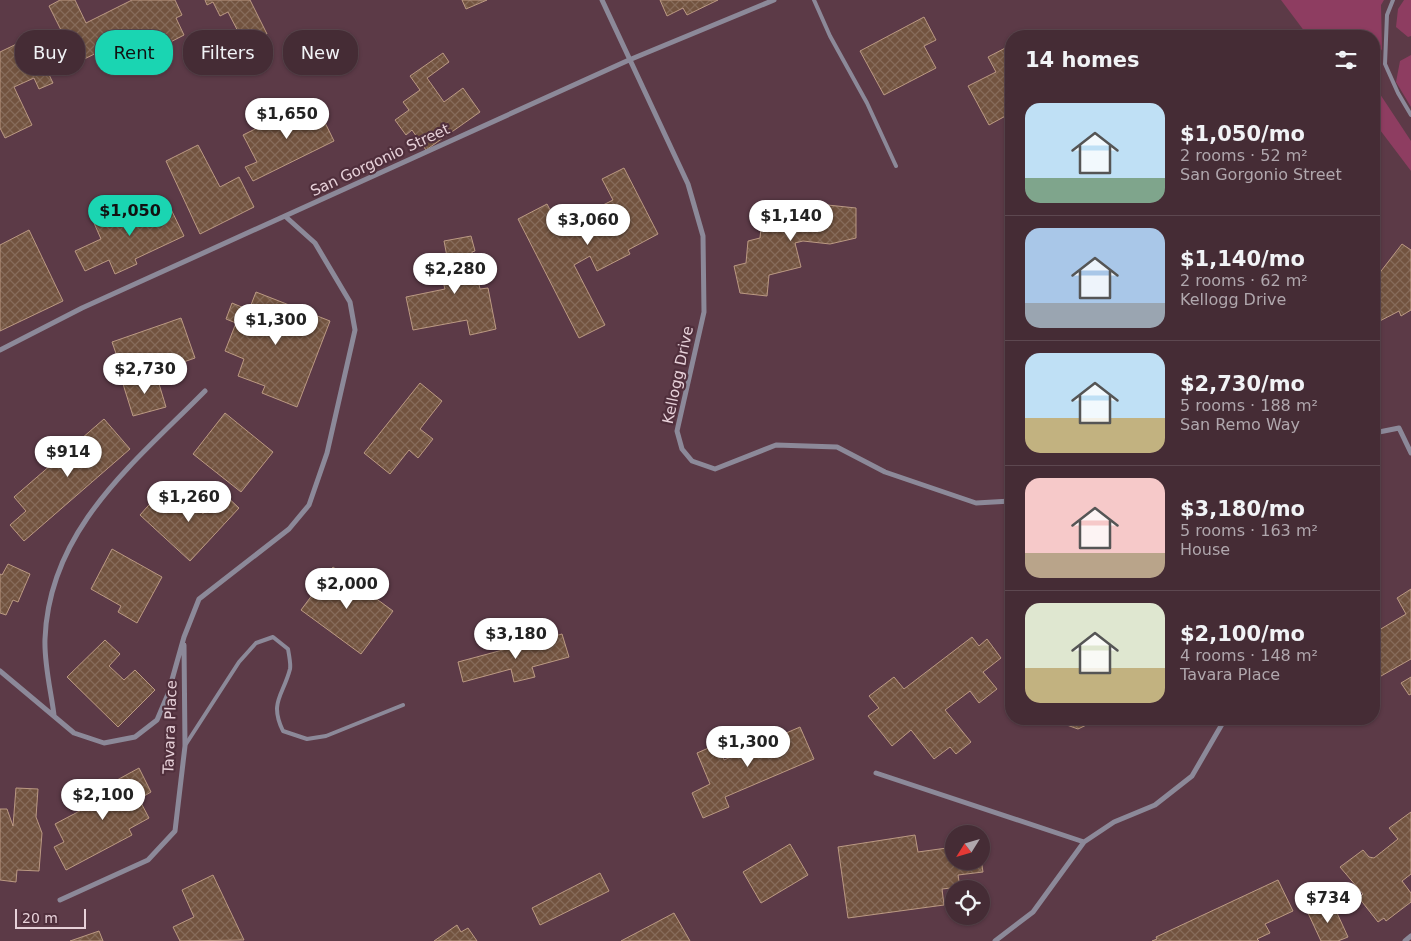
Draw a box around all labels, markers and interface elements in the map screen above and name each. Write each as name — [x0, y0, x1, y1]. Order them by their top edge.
chip: Buy — [15, 30, 85, 75]
chip: Rent — [95, 30, 173, 75]
chip: Filters — [183, 30, 273, 75]
chip: New — [283, 30, 358, 75]
icon: filters — [1332, 46, 1360, 74]
text: 14 homes — [1025, 48, 1140, 72]
pin: $1,650 — [246, 98, 328, 140]
text: $1,650 — [256, 104, 318, 123]
street label: San Gorgonio Street — [308, 120, 453, 200]
text: $1,050/mo — [1180, 122, 1305, 146]
icon: home — [1065, 123, 1125, 183]
text: 2 rooms · 52 m² — [1180, 146, 1308, 165]
text: San Gorgonio Street — [1180, 165, 1342, 184]
pin: $1,050 — [89, 194, 171, 237]
pin: $1,140 — [750, 200, 832, 242]
text: $1,050 — [99, 201, 161, 220]
pin: $3,060 — [547, 204, 629, 246]
text: $1,140 — [760, 206, 822, 225]
text: $3,060 — [557, 210, 619, 229]
text: $1,140/mo — [1180, 247, 1305, 271]
icon: home — [1065, 248, 1125, 308]
pin: $2,280 — [414, 252, 496, 295]
text: $2,280 — [424, 259, 486, 278]
text: 2 rooms · 62 m² — [1180, 271, 1308, 290]
text: Kellogg Drive — [1180, 290, 1286, 309]
pin: $1,300 — [235, 304, 317, 346]
text: $1,300 — [245, 310, 307, 329]
street label: Kellogg Drive — [659, 324, 697, 426]
pin: $2,730 — [104, 352, 186, 395]
text: $2,730 — [114, 359, 176, 378]
text: $2,730/mo — [1180, 372, 1305, 396]
icon: home — [1065, 373, 1125, 433]
text: 5 rooms · 188 m² — [1180, 396, 1318, 415]
text: San Remo Way — [1180, 415, 1300, 434]
pin: $914 — [38, 436, 98, 478]
text: $914 — [46, 442, 90, 461]
pin: $1,260 — [148, 480, 230, 523]
text: $1,260 — [158, 487, 220, 506]
text: $3,180/mo — [1180, 497, 1305, 521]
icon: home — [1065, 498, 1125, 558]
text: 5 rooms · 163 m² — [1180, 521, 1318, 540]
text: House — [1180, 540, 1230, 559]
pin: $2,000 — [306, 568, 388, 610]
text: $2,000 — [316, 574, 378, 593]
pin: $3,180 — [475, 618, 557, 660]
text: $2,100/mo — [1180, 622, 1305, 646]
icon: home — [1065, 623, 1125, 683]
text: $3,180 — [485, 624, 547, 643]
text: 4 rooms · 148 m² — [1180, 646, 1318, 665]
text: Tavara Place — [1180, 665, 1280, 684]
street label: Tavara Place — [159, 680, 181, 775]
pin: $1,300 — [707, 726, 789, 768]
text: $1,300 — [717, 732, 779, 751]
pin: $2,100 — [62, 778, 144, 821]
text: $2,100 — [72, 785, 134, 804]
north arrow — [945, 825, 990, 870]
map controls — [945, 825, 990, 925]
button: locate — [945, 880, 990, 925]
pin: $734 — [1298, 882, 1358, 924]
text: $734 — [1306, 888, 1350, 907]
scale bar — [15, 906, 86, 929]
text: 20 m — [22, 910, 58, 926]

